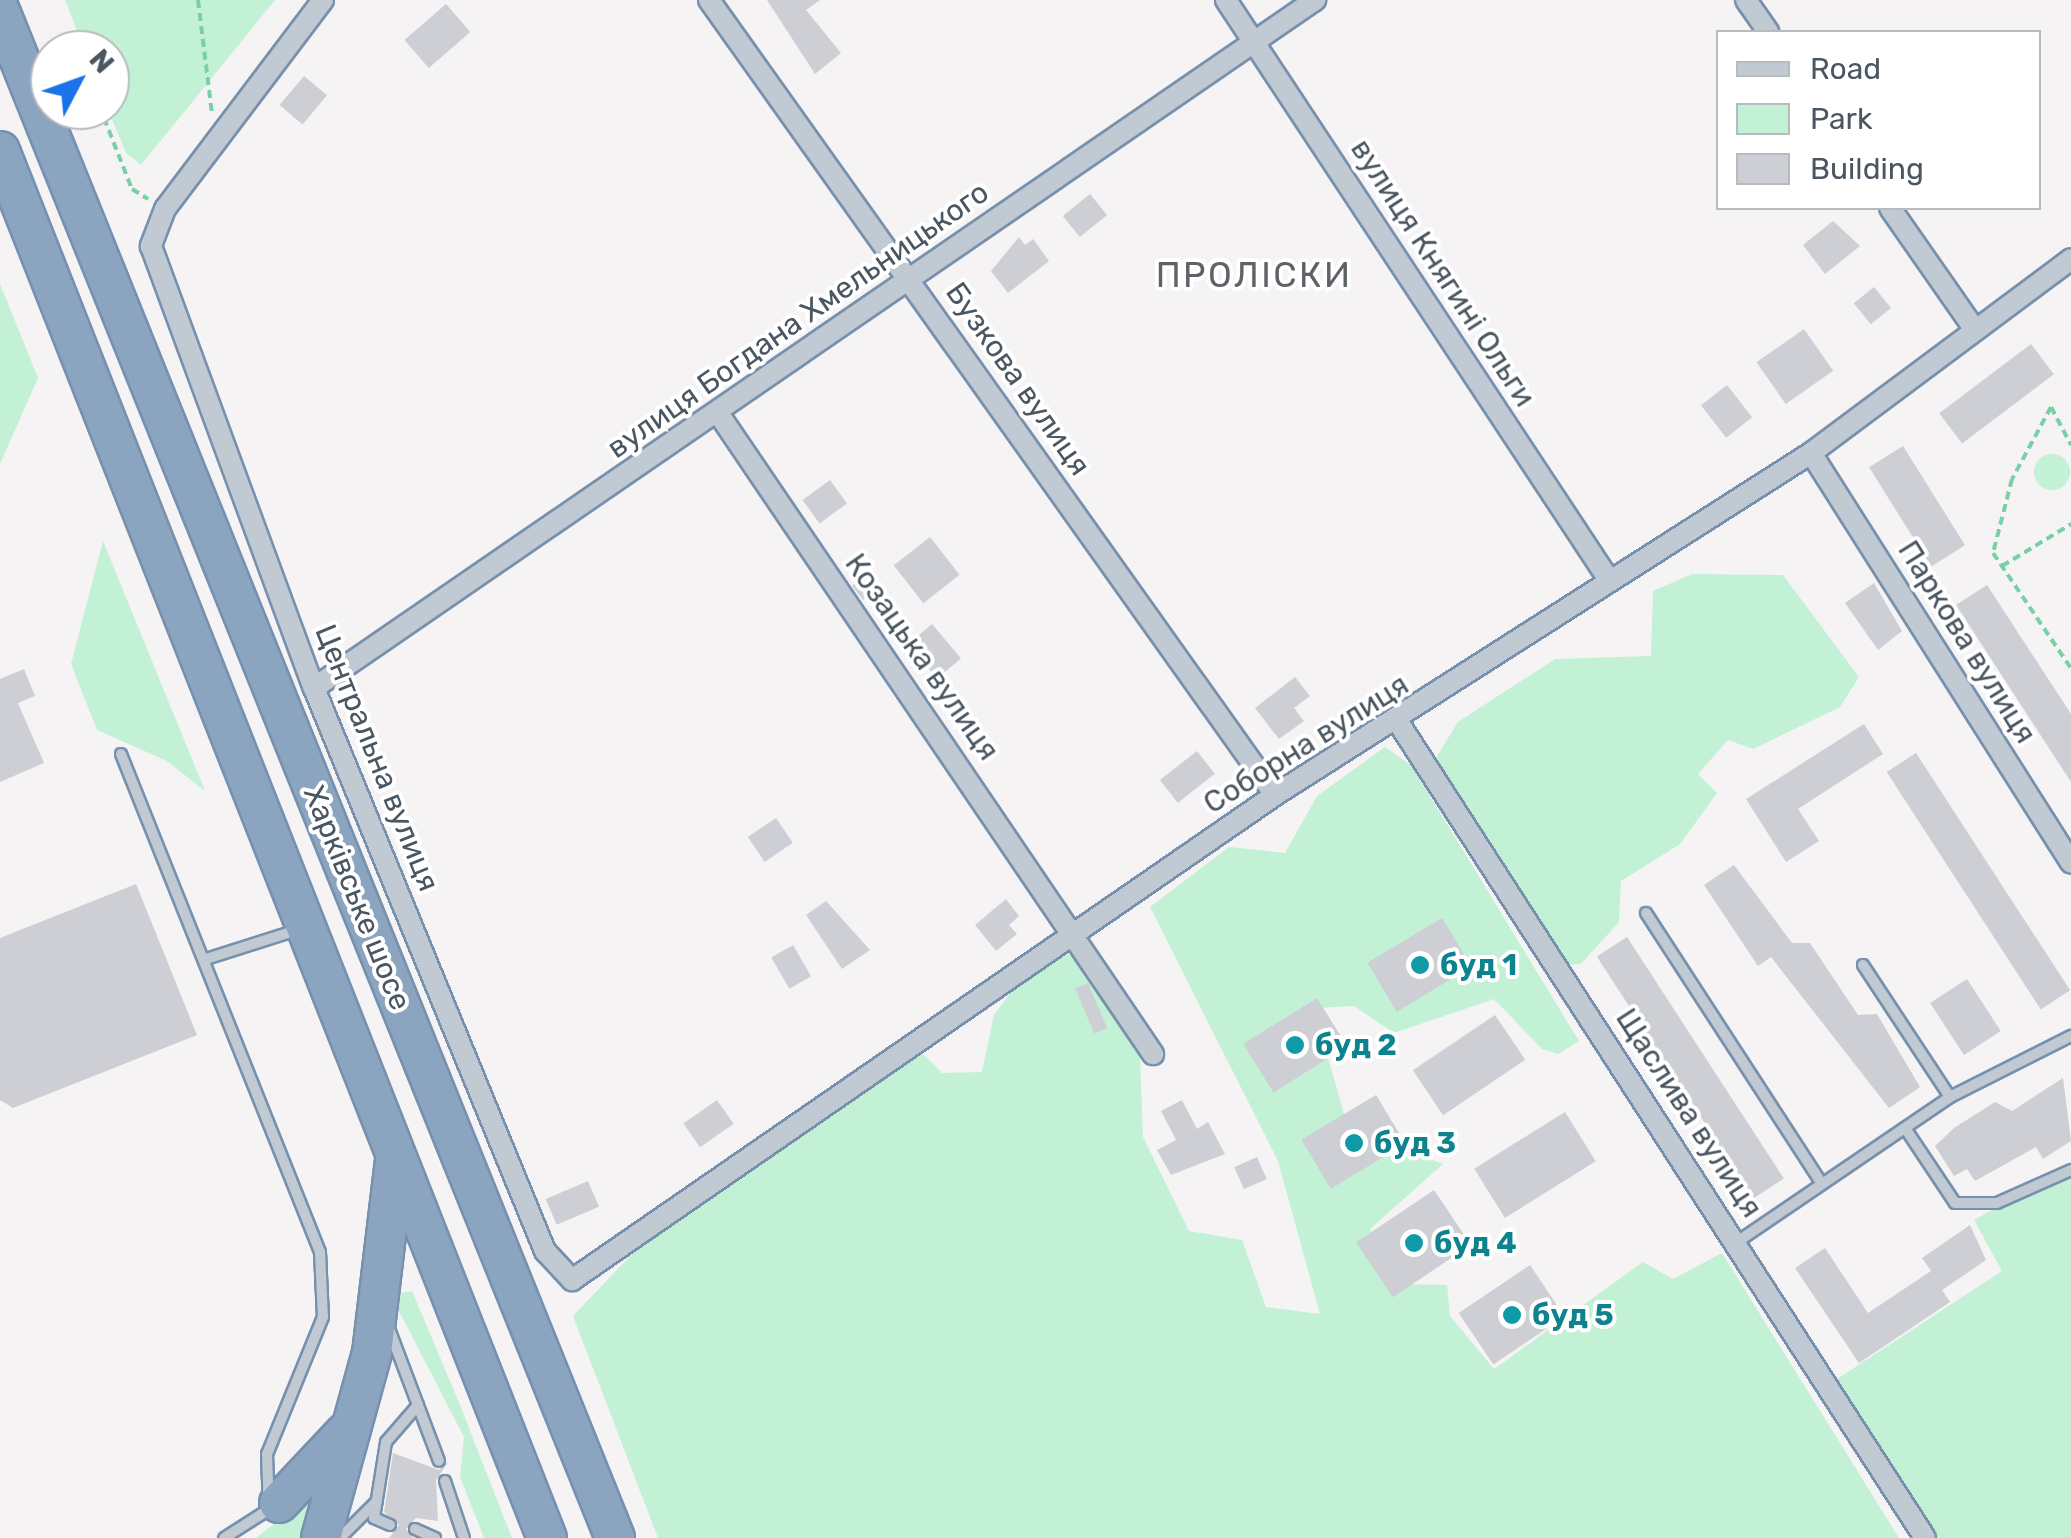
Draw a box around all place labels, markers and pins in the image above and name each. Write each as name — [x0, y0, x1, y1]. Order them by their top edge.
place label: буд 1 — [1440, 947, 1517, 983]
marker: буд 1 — [1409, 954, 1431, 976]
place label: буд 2 — [1315, 1027, 1397, 1063]
marker: буд 2 — [1284, 1034, 1306, 1056]
place label: буд 3 — [1374, 1125, 1456, 1161]
marker: буд 3 — [1343, 1132, 1365, 1154]
place label: буд 4 — [1434, 1225, 1517, 1261]
marker: буд 4 — [1403, 1232, 1425, 1254]
place label: буд 5 — [1532, 1297, 1614, 1333]
marker: буд 5 — [1501, 1304, 1523, 1326]

